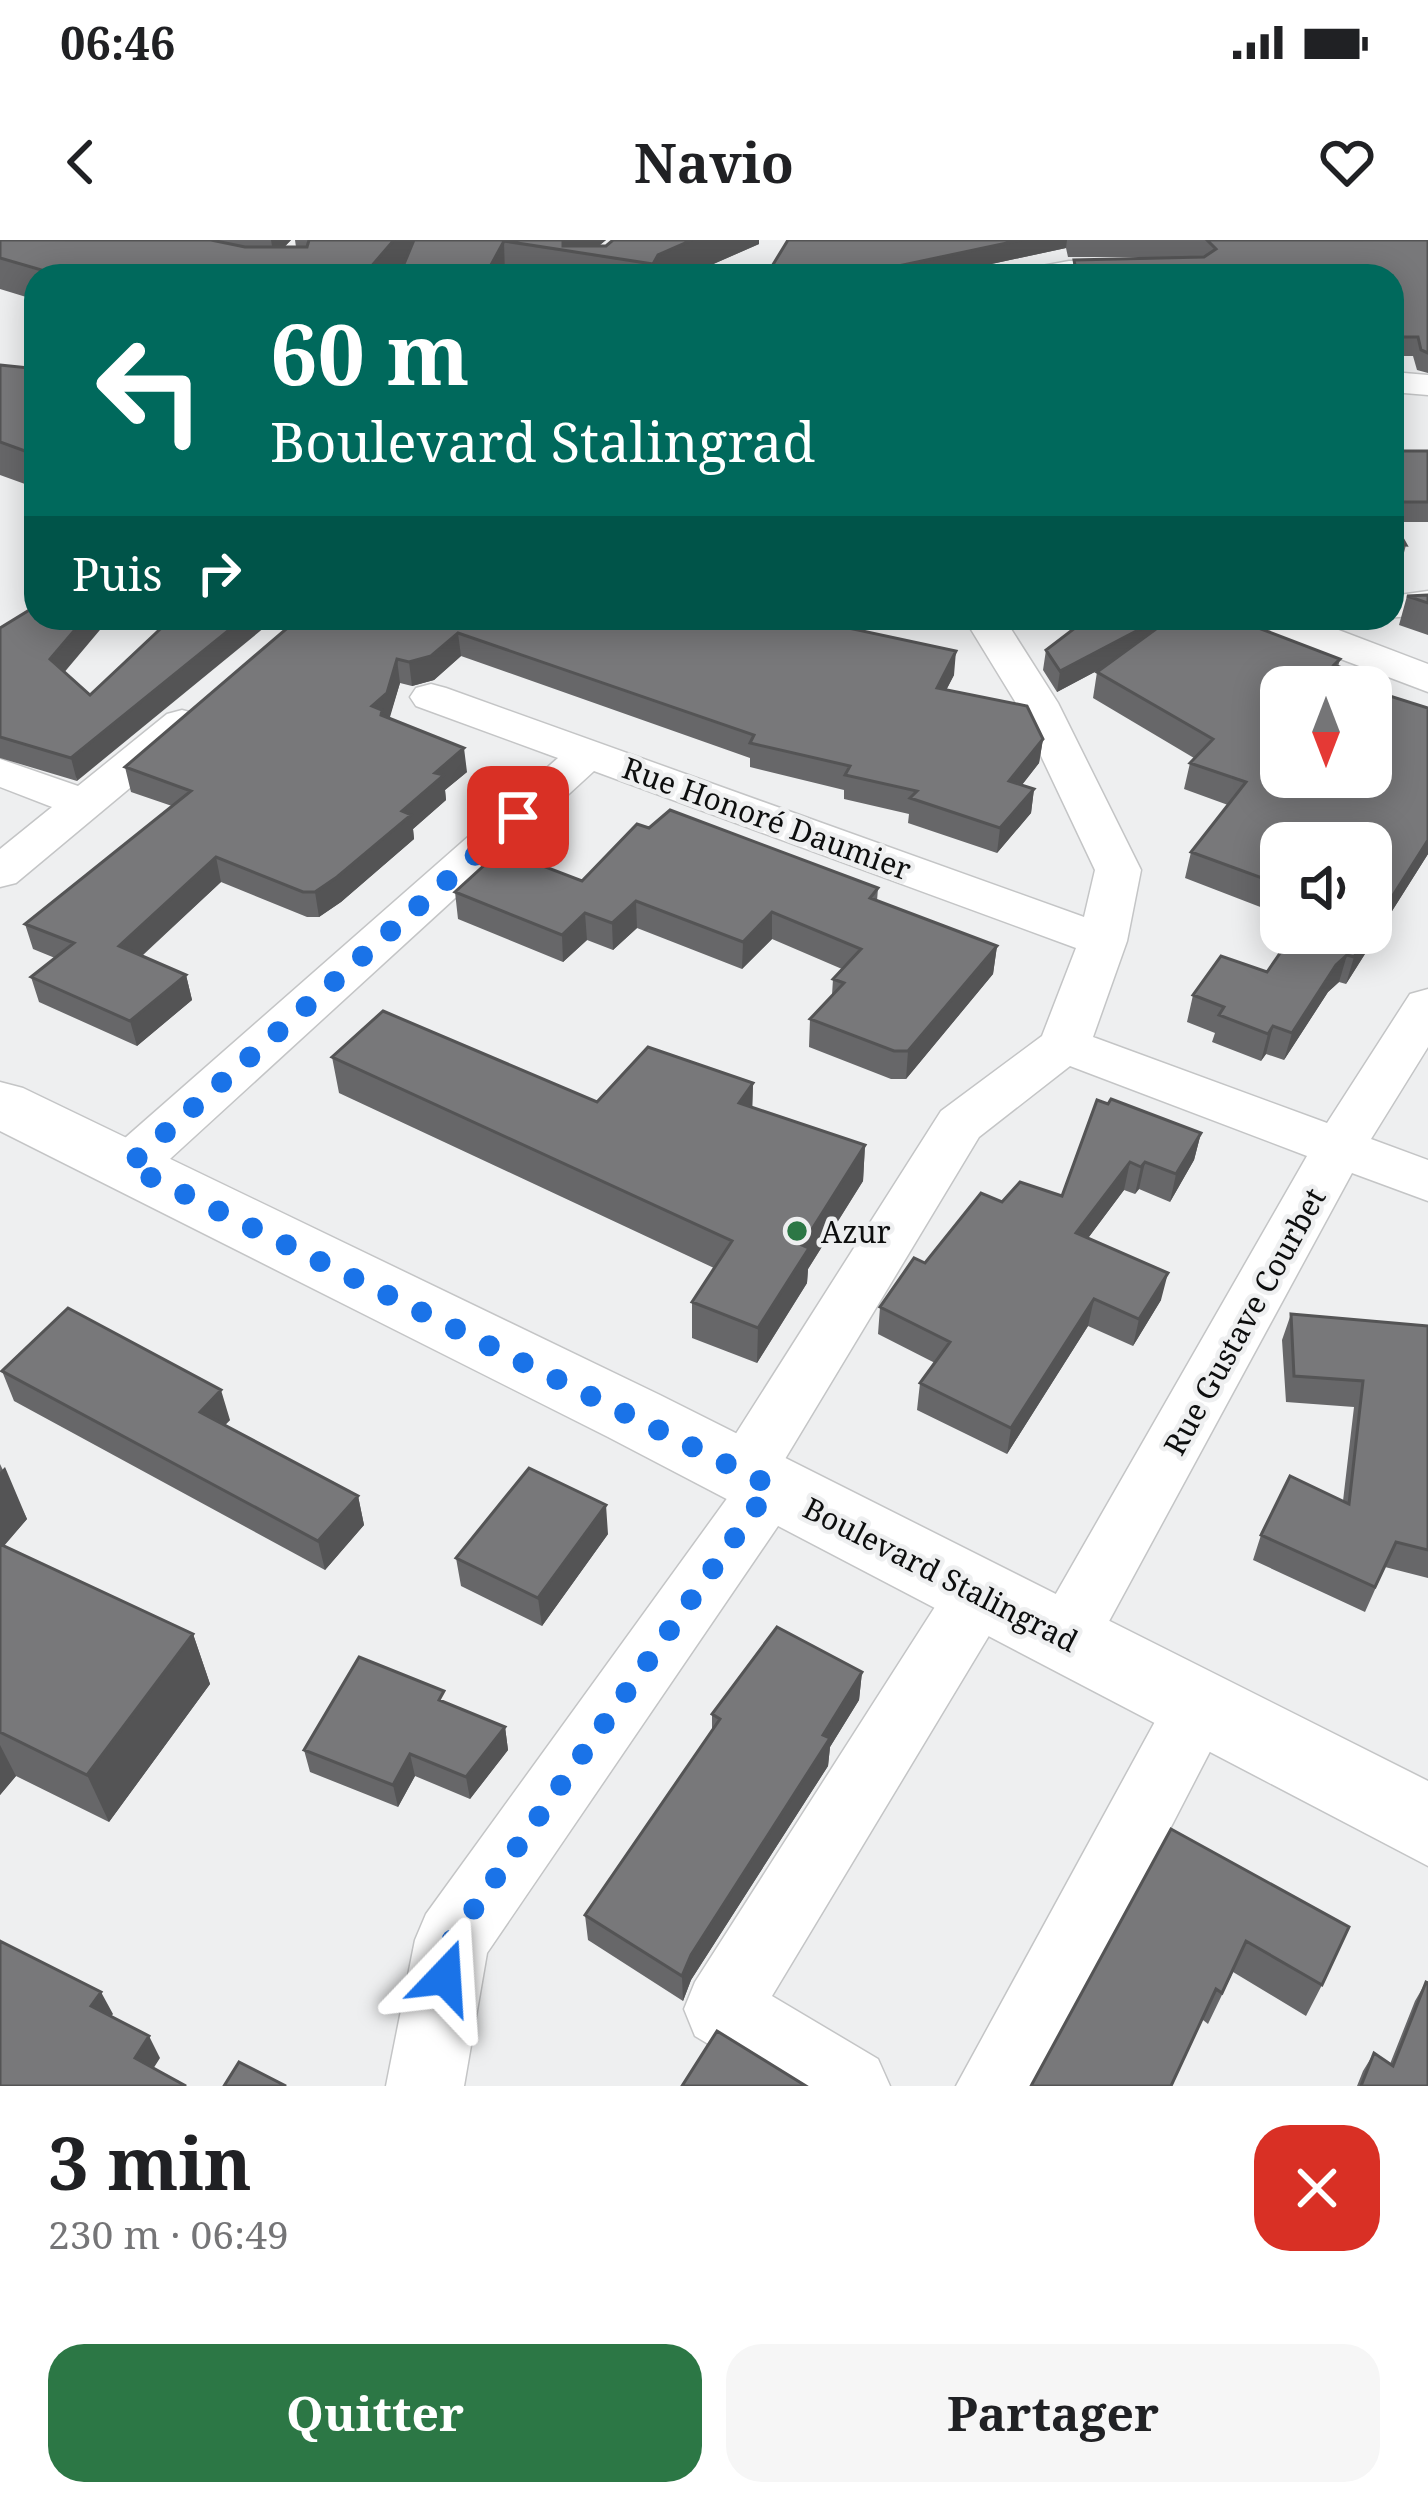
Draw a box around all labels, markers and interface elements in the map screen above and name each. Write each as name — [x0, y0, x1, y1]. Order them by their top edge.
text: 06:46 — [60, 12, 175, 73]
text: Navio — [634, 125, 794, 199]
icon: back — [48, 129, 114, 195]
icon: heart — [1314, 129, 1380, 195]
text: 60 m — [270, 295, 470, 410]
icon: left — [72, 312, 228, 468]
text: Boulevard Stalingrad — [270, 404, 815, 478]
icon: right — [186, 540, 252, 606]
text: Puis — [72, 543, 162, 604]
north arrow — [1260, 666, 1392, 798]
map controls — [1260, 666, 1392, 954]
street label: Rue Honoré Daumier — [617, 747, 917, 889]
pin — [467, 766, 569, 868]
icon: arrive — [485, 784, 551, 850]
button: sound — [1260, 822, 1392, 954]
street label: Rue Gustave Courbet — [1154, 1180, 1334, 1462]
place label: Azur — [821, 1211, 891, 1252]
marker: Azur — [784, 1218, 810, 1244]
street label: Boulevard Stalingrad — [797, 1487, 1085, 1661]
position arrow — [382, 1914, 508, 2040]
text: 3 min — [48, 2113, 252, 2211]
button: close — [1254, 2125, 1380, 2251]
text: 230 m · 06:49 — [48, 2207, 289, 2260]
button: Quitter — [48, 2344, 702, 2482]
button: Partager — [726, 2344, 1380, 2482]

